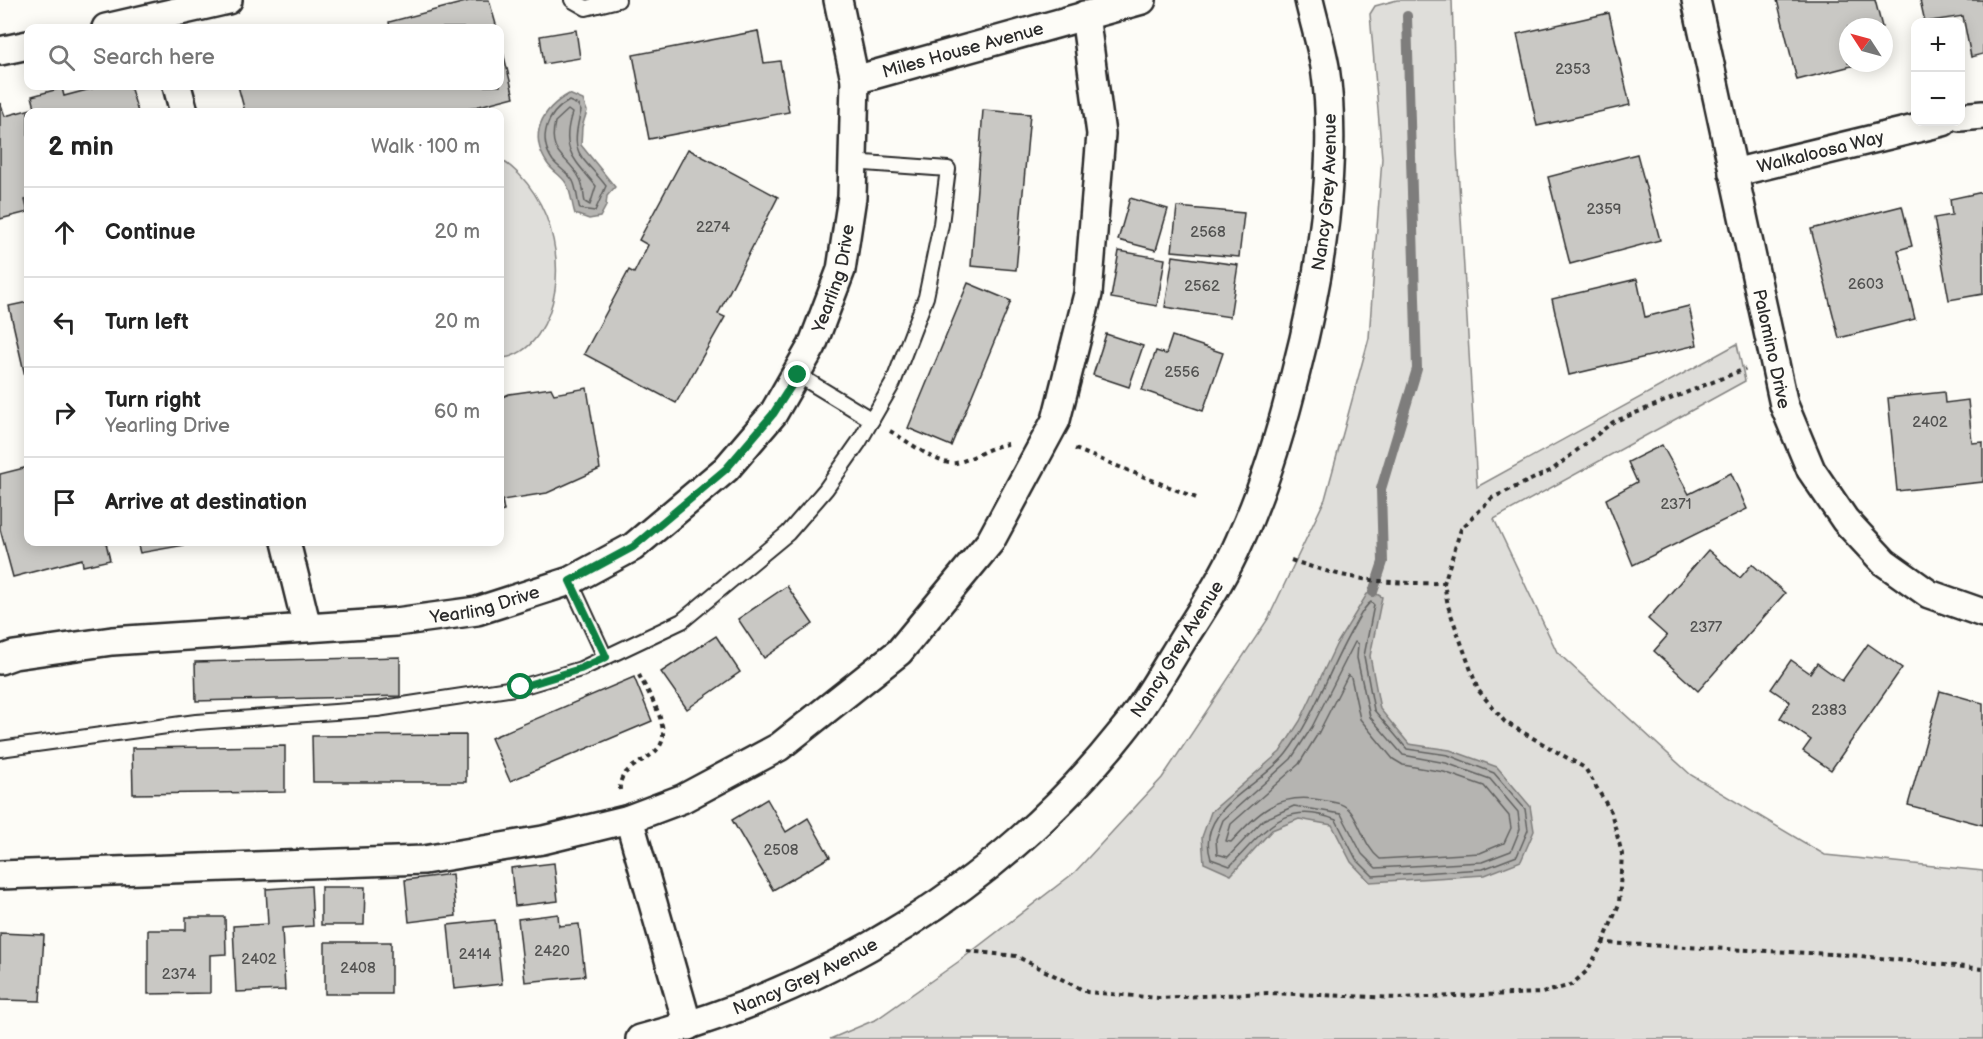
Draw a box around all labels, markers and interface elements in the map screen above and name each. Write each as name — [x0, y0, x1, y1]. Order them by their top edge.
street label: Miles House Avenue — [880, 17, 1046, 82]
north arrow — [1839, 18, 1893, 72]
map controls — [1911, 18, 1965, 126]
button: + — [1911, 18, 1965, 72]
search box — [24, 24, 504, 90]
icon: search — [45, 41, 78, 74]
text: Search here — [93, 44, 215, 71]
house number: 2353 — [1555, 60, 1591, 79]
button: − — [1911, 72, 1965, 126]
street label: Nancy Grey Avenue — [1307, 113, 1340, 272]
street label: Walkaloosa Way — [1755, 126, 1887, 177]
text: 2 min — [48, 132, 114, 163]
text: Walk · 100 m — [371, 135, 480, 159]
house number: 2359 — [1586, 200, 1622, 219]
icon: ahead — [48, 216, 81, 249]
house number: 2274 — [696, 218, 730, 237]
text: Continue — [105, 219, 195, 246]
text: 20 m — [435, 220, 480, 244]
street label: Yearling Drive — [807, 222, 858, 337]
house number: 2568 — [1190, 223, 1226, 242]
house number: 2603 — [1848, 275, 1884, 294]
house number: 2562 — [1184, 277, 1220, 296]
street label: Palomino Drive — [1749, 287, 1795, 411]
icon: left — [48, 306, 81, 339]
text: Turn left — [105, 309, 189, 336]
text: 20 m — [435, 310, 480, 334]
route end — [784, 361, 810, 387]
house number: 2556 — [1164, 363, 1200, 382]
text: Turn right — [105, 387, 201, 414]
icon: right — [48, 396, 81, 429]
text: 60 m — [434, 400, 480, 424]
house number: 2402 — [1912, 413, 1948, 432]
text: Yearling Drive — [105, 414, 230, 438]
icon: arrive — [48, 486, 81, 519]
text: Arrive at destination — [105, 489, 307, 516]
house number: 2371 — [1661, 495, 1691, 514]
street label: Nancy Grey Avenue — [1126, 577, 1228, 722]
street label: Yearling Drive — [428, 581, 542, 628]
house number: 2377 — [1690, 618, 1723, 637]
route start — [507, 673, 533, 699]
house number: 2383 — [1811, 701, 1847, 720]
house number: 2508 — [763, 841, 799, 860]
street label: Nancy Grey Avenue — [730, 933, 882, 1019]
house number: 2420 — [534, 942, 570, 961]
house number: 2414 — [459, 945, 491, 964]
house number: 2402 — [241, 950, 277, 969]
house number: 2408 — [340, 959, 376, 978]
house number: 2374 — [162, 965, 196, 984]

